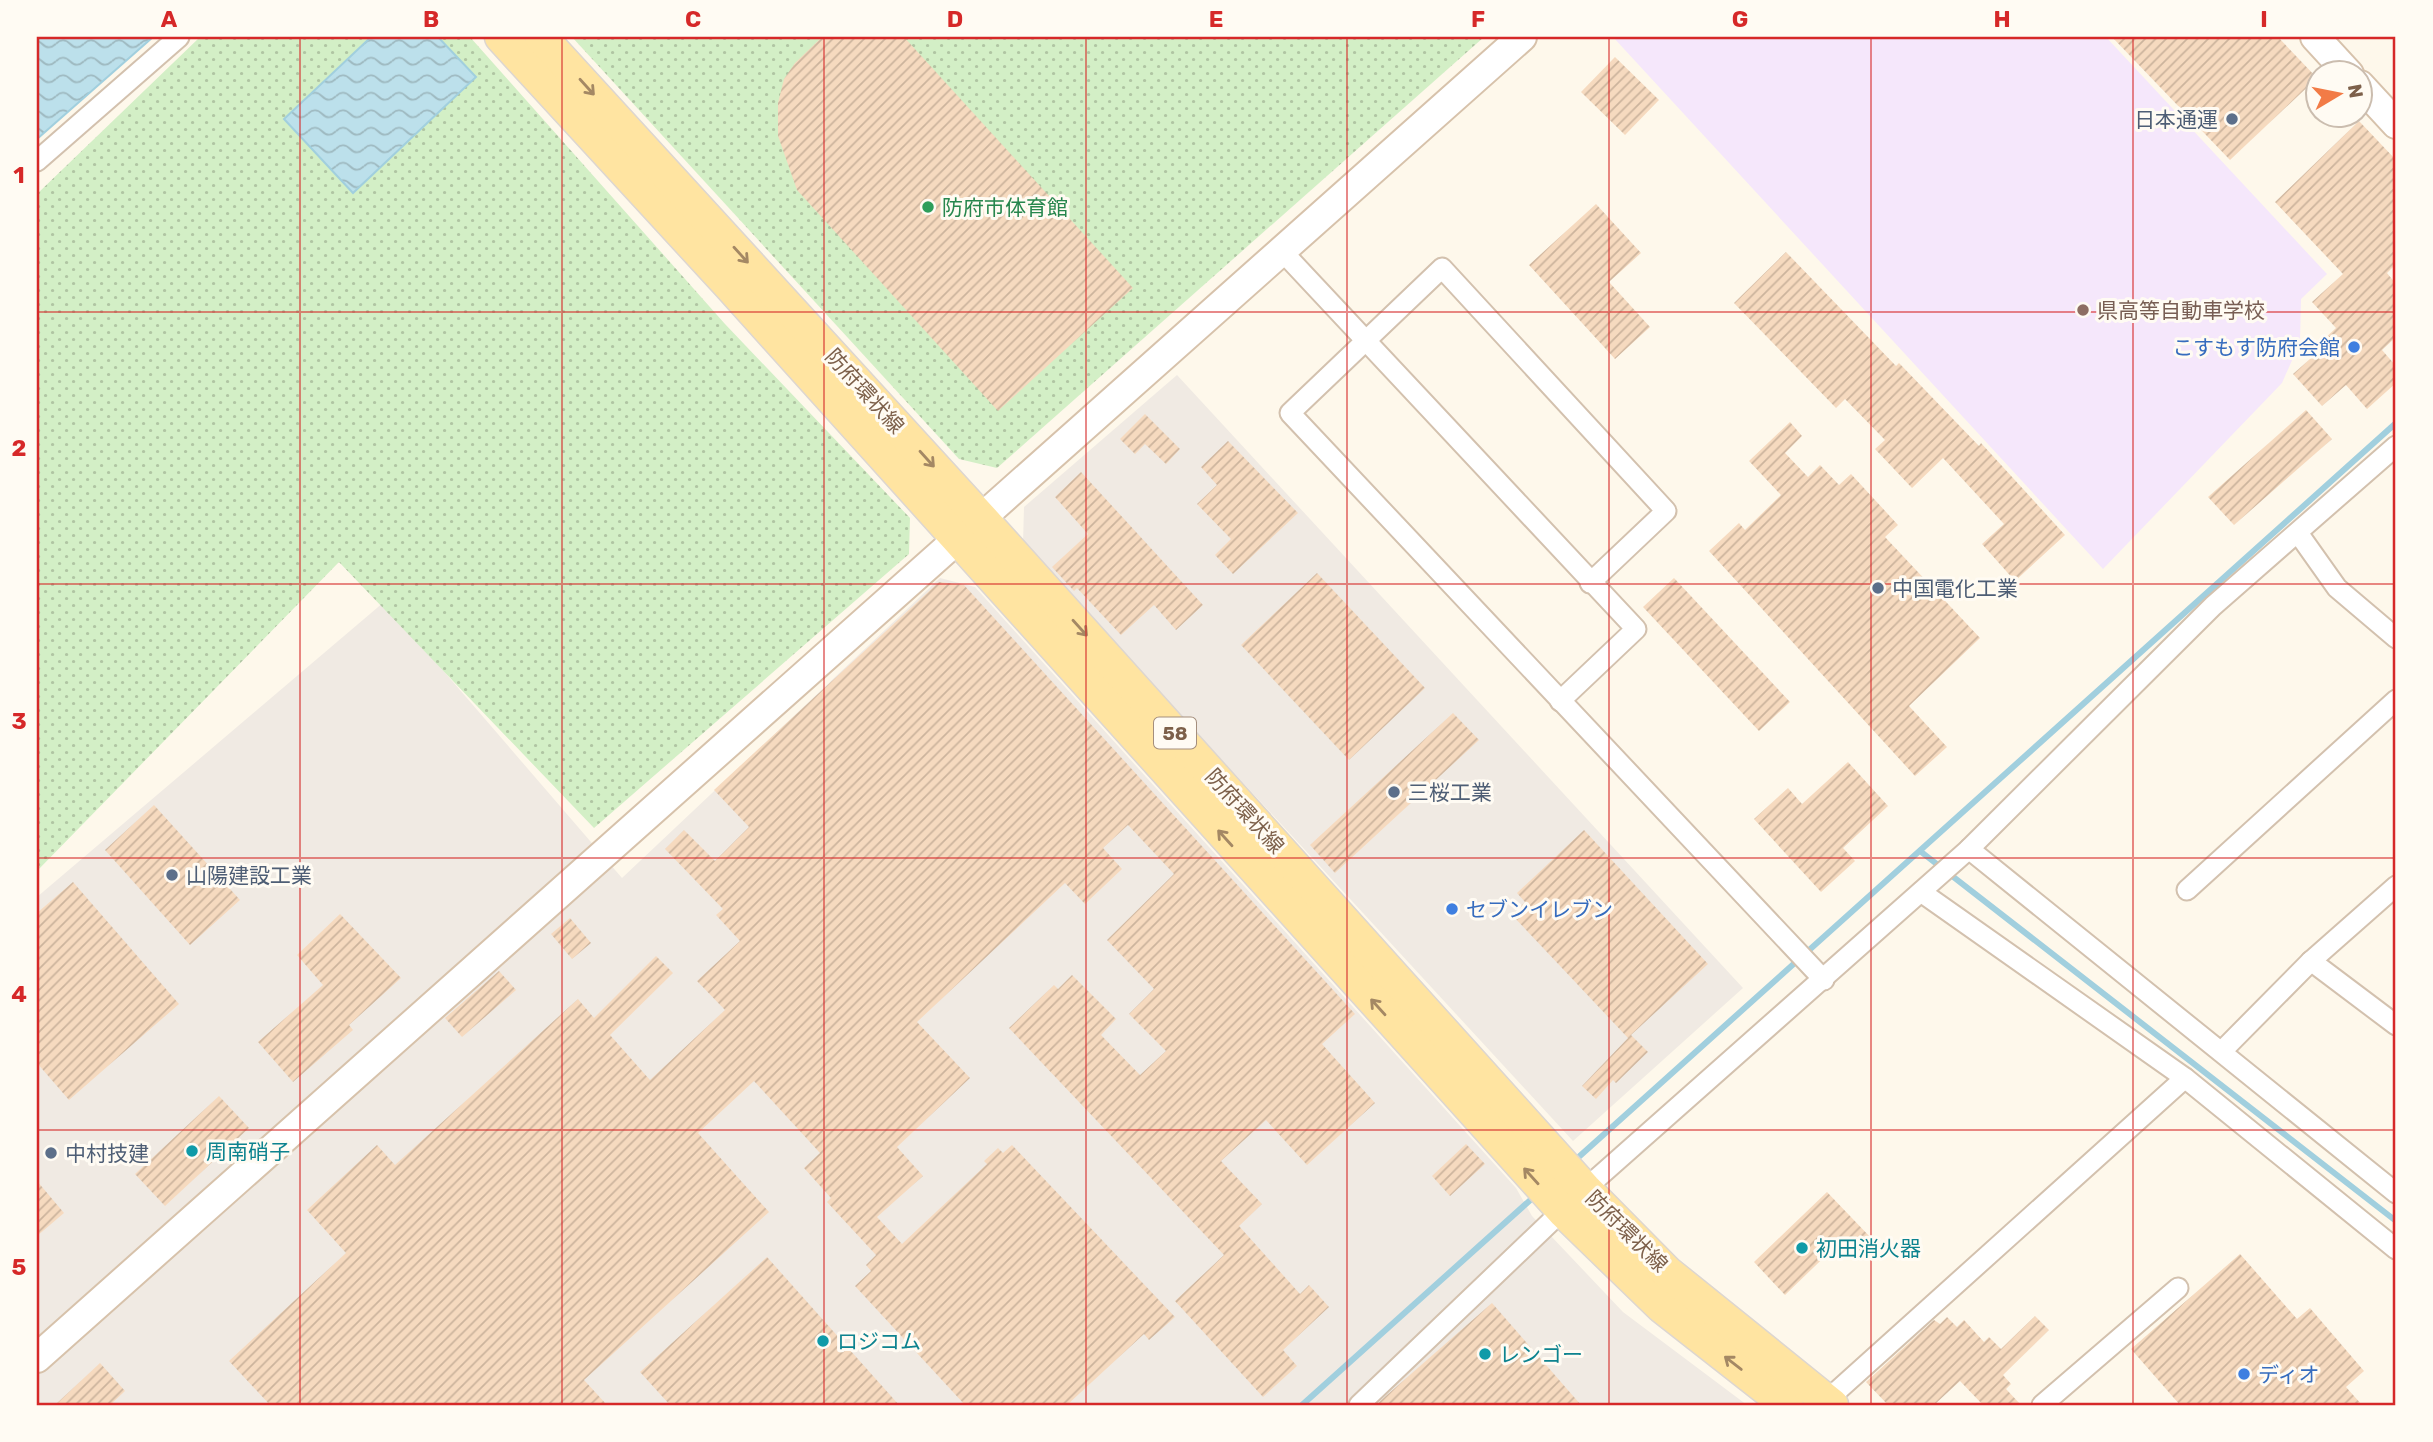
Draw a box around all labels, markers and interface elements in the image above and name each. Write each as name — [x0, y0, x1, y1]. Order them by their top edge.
text: A — [161, 5, 178, 33]
text: B — [423, 5, 439, 33]
text: C — [685, 5, 701, 33]
text: D — [947, 5, 963, 33]
text: E — [1209, 5, 1223, 33]
text: F — [1471, 5, 1485, 33]
text: G — [1732, 5, 1748, 33]
text: H — [1993, 5, 2011, 33]
text: I — [2260, 5, 2268, 33]
north arrow — [2304, 60, 2374, 130]
one-way arrow — [579, 78, 595, 96]
text: N — [2343, 82, 2368, 100]
place label: 日本通運 — [2134, 107, 2218, 132]
marker: 日本通運 — [2224, 111, 2240, 127]
text: 1 — [13, 161, 25, 189]
place label: 防府市体育館 — [942, 195, 1068, 220]
marker: 防府市体育館 — [920, 199, 936, 215]
one-way arrow — [732, 246, 749, 263]
place label: 県高等自動車学校 — [2097, 298, 2265, 323]
marker: 県高等自動車学校 — [2075, 302, 2091, 318]
place label: こすもす防府会館 — [2172, 335, 2340, 360]
marker: こすもす防府会館 — [2346, 339, 2362, 355]
street label: 防府環状線 — [821, 344, 909, 438]
text: 2 — [12, 434, 26, 462]
one-way arrow — [919, 450, 936, 467]
place label: 中国電化工業 — [1892, 576, 2018, 601]
marker: 中国電化工業 — [1870, 580, 1886, 596]
one-way arrow — [1072, 619, 1088, 637]
text: 3 — [11, 707, 27, 735]
road number: 58 — [1154, 718, 1196, 748]
street label: 防府環状線 — [1201, 764, 1289, 858]
place label: 三桜工業 — [1408, 780, 1492, 805]
marker: 三桜工業 — [1386, 784, 1402, 800]
one-way arrow — [1217, 830, 1234, 847]
place label: 山陽建設工業 — [186, 863, 312, 888]
marker: 山陽建設工業 — [164, 867, 180, 883]
place label: セブンイレブン — [1466, 897, 1613, 922]
marker: セブンイレブン — [1444, 901, 1460, 917]
text: 4 — [11, 980, 27, 1008]
one-way arrow — [1370, 998, 1386, 1016]
place label: 周南硝子 — [206, 1139, 290, 1164]
place label: 中村技建 — [65, 1141, 149, 1166]
marker: 周南硝子 — [184, 1143, 200, 1159]
marker: 中村技建 — [43, 1145, 59, 1161]
one-way arrow — [1522, 1168, 1539, 1185]
street label: 防府環状線 — [1581, 1185, 1673, 1277]
place label: 初田消火器 — [1816, 1236, 1921, 1261]
marker: 初田消火器 — [1794, 1240, 1810, 1256]
text: 5 — [12, 1253, 27, 1281]
place label: ロジコム — [837, 1329, 921, 1354]
marker: ロジコム — [815, 1333, 831, 1349]
place label: レンゴー — [1499, 1342, 1583, 1367]
marker: レンゴー — [1477, 1346, 1493, 1362]
one-way arrow — [1725, 1355, 1743, 1371]
place label: ディオ — [2258, 1362, 2320, 1387]
marker: ディオ — [2236, 1366, 2252, 1382]

